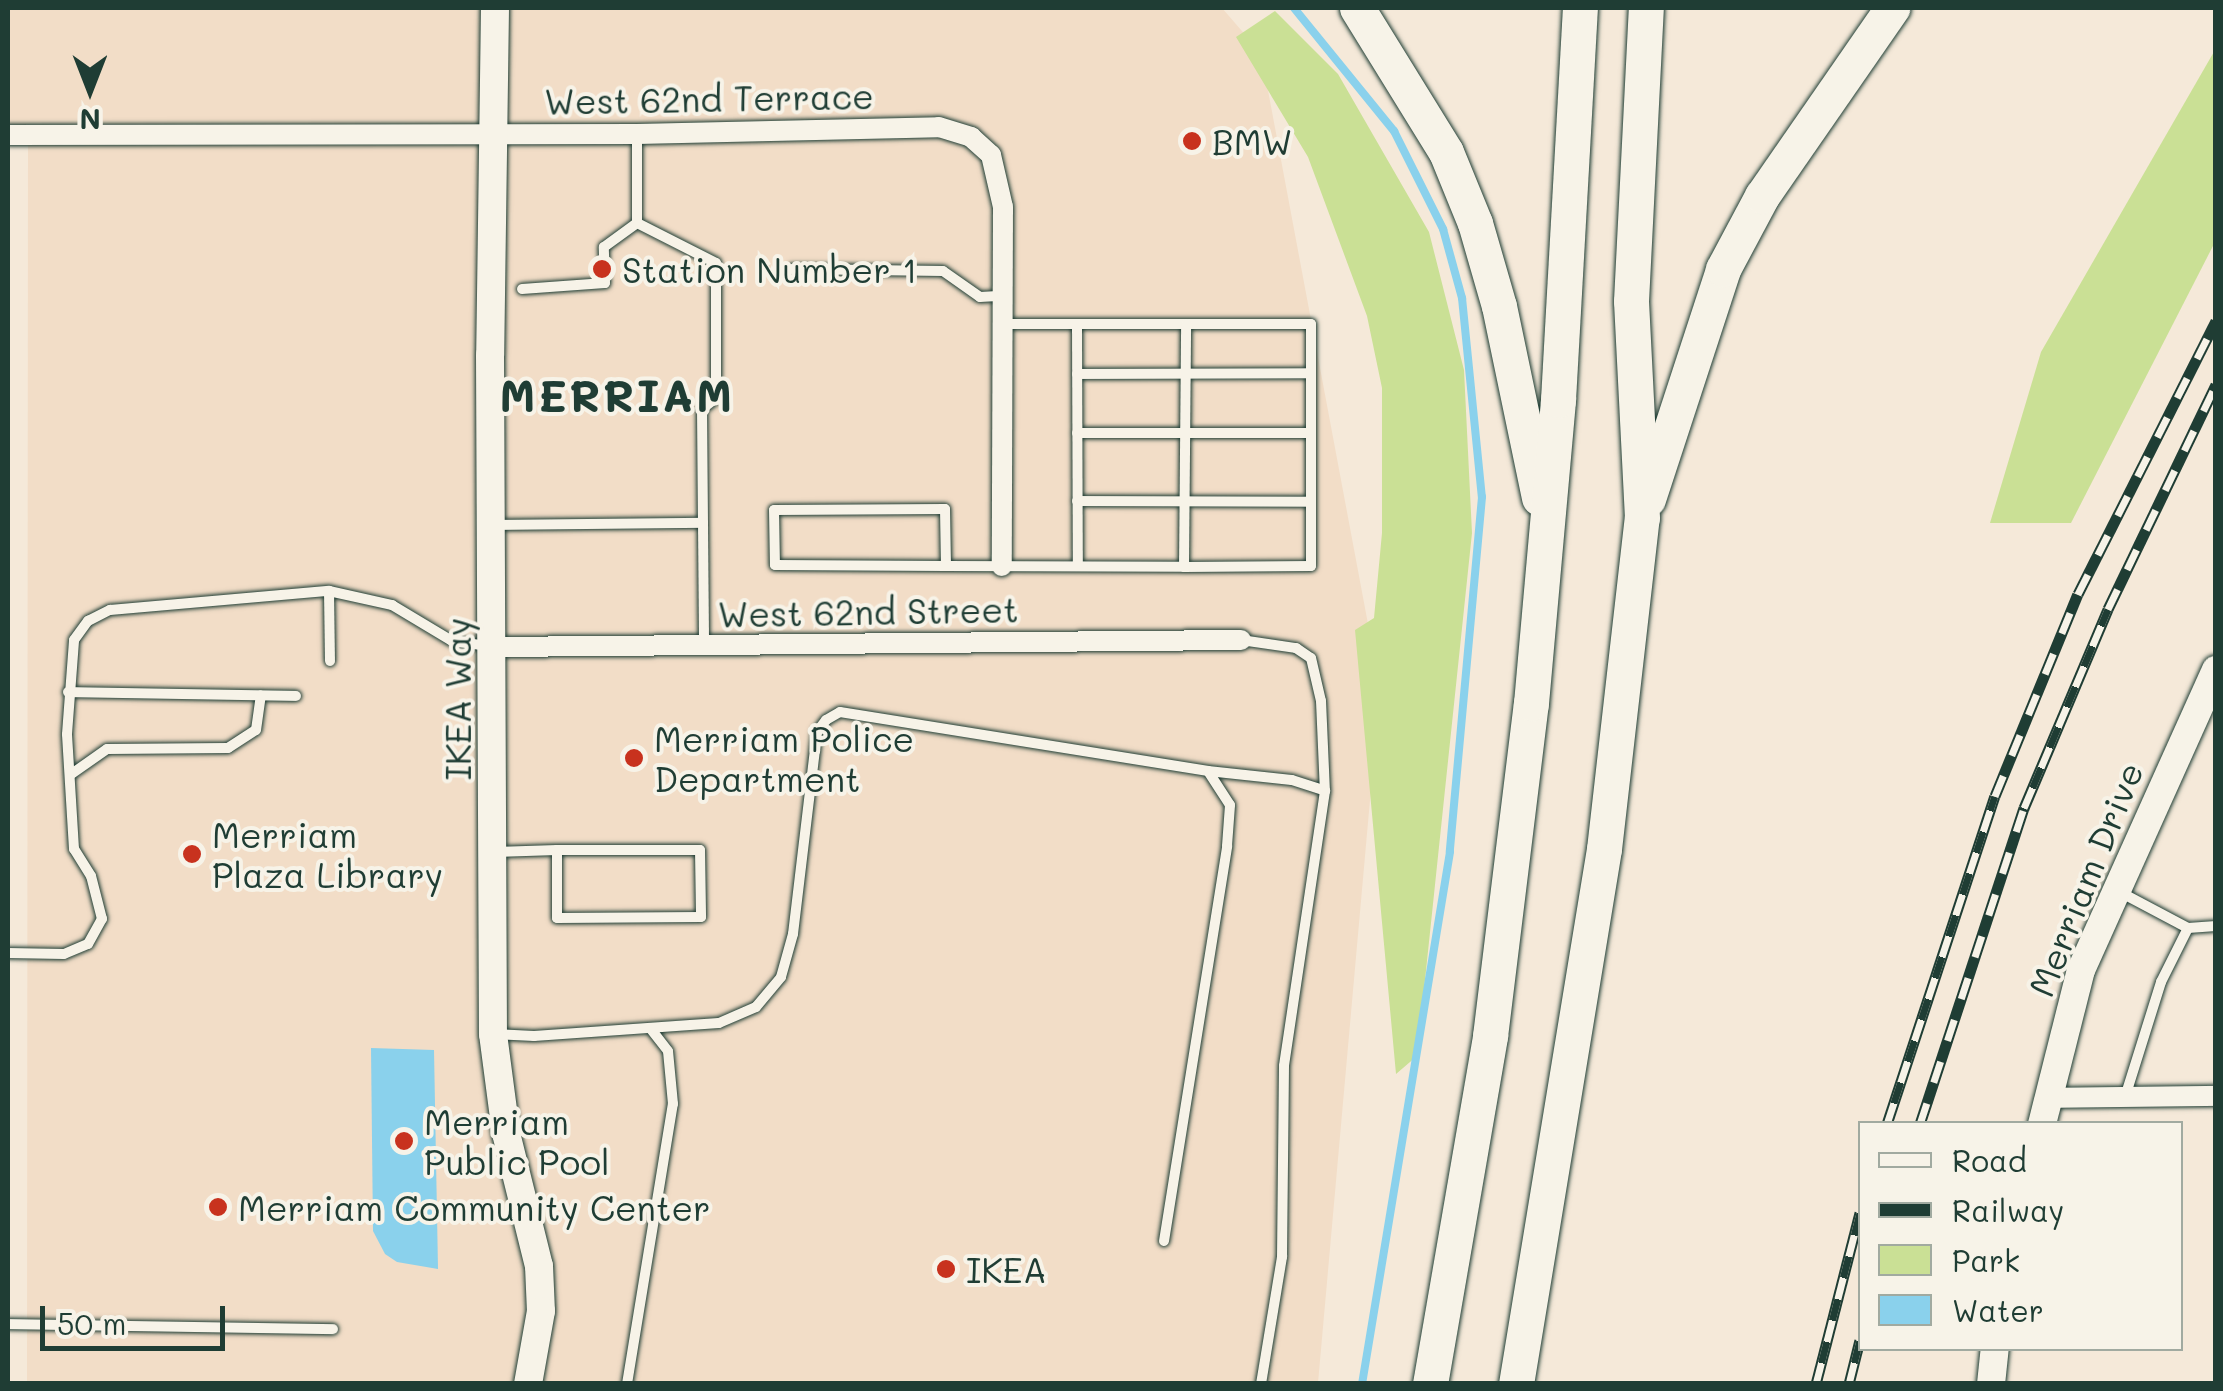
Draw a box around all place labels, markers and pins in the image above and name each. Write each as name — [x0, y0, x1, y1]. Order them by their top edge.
place label: BMW — [1212, 120, 1292, 162]
marker: BMW — [1181, 130, 1203, 152]
place label: Station Number 1 — [622, 248, 918, 290]
marker: Station Number 1 — [591, 258, 613, 280]
place label: Merriam Police Department — [654, 717, 914, 799]
marker: Merriam Police Department — [623, 747, 645, 769]
place label: Merriam Plaza Library — [212, 813, 443, 895]
marker: Merriam Plaza Library — [181, 843, 203, 865]
place label: Merriam Public Pool — [424, 1100, 610, 1182]
marker: Merriam Public Pool — [393, 1130, 415, 1152]
place label: Merriam Community Center — [238, 1186, 711, 1228]
marker: Merriam Community Center — [207, 1196, 229, 1218]
place label: IKEA — [966, 1248, 1047, 1290]
marker: IKEA — [935, 1258, 957, 1280]

